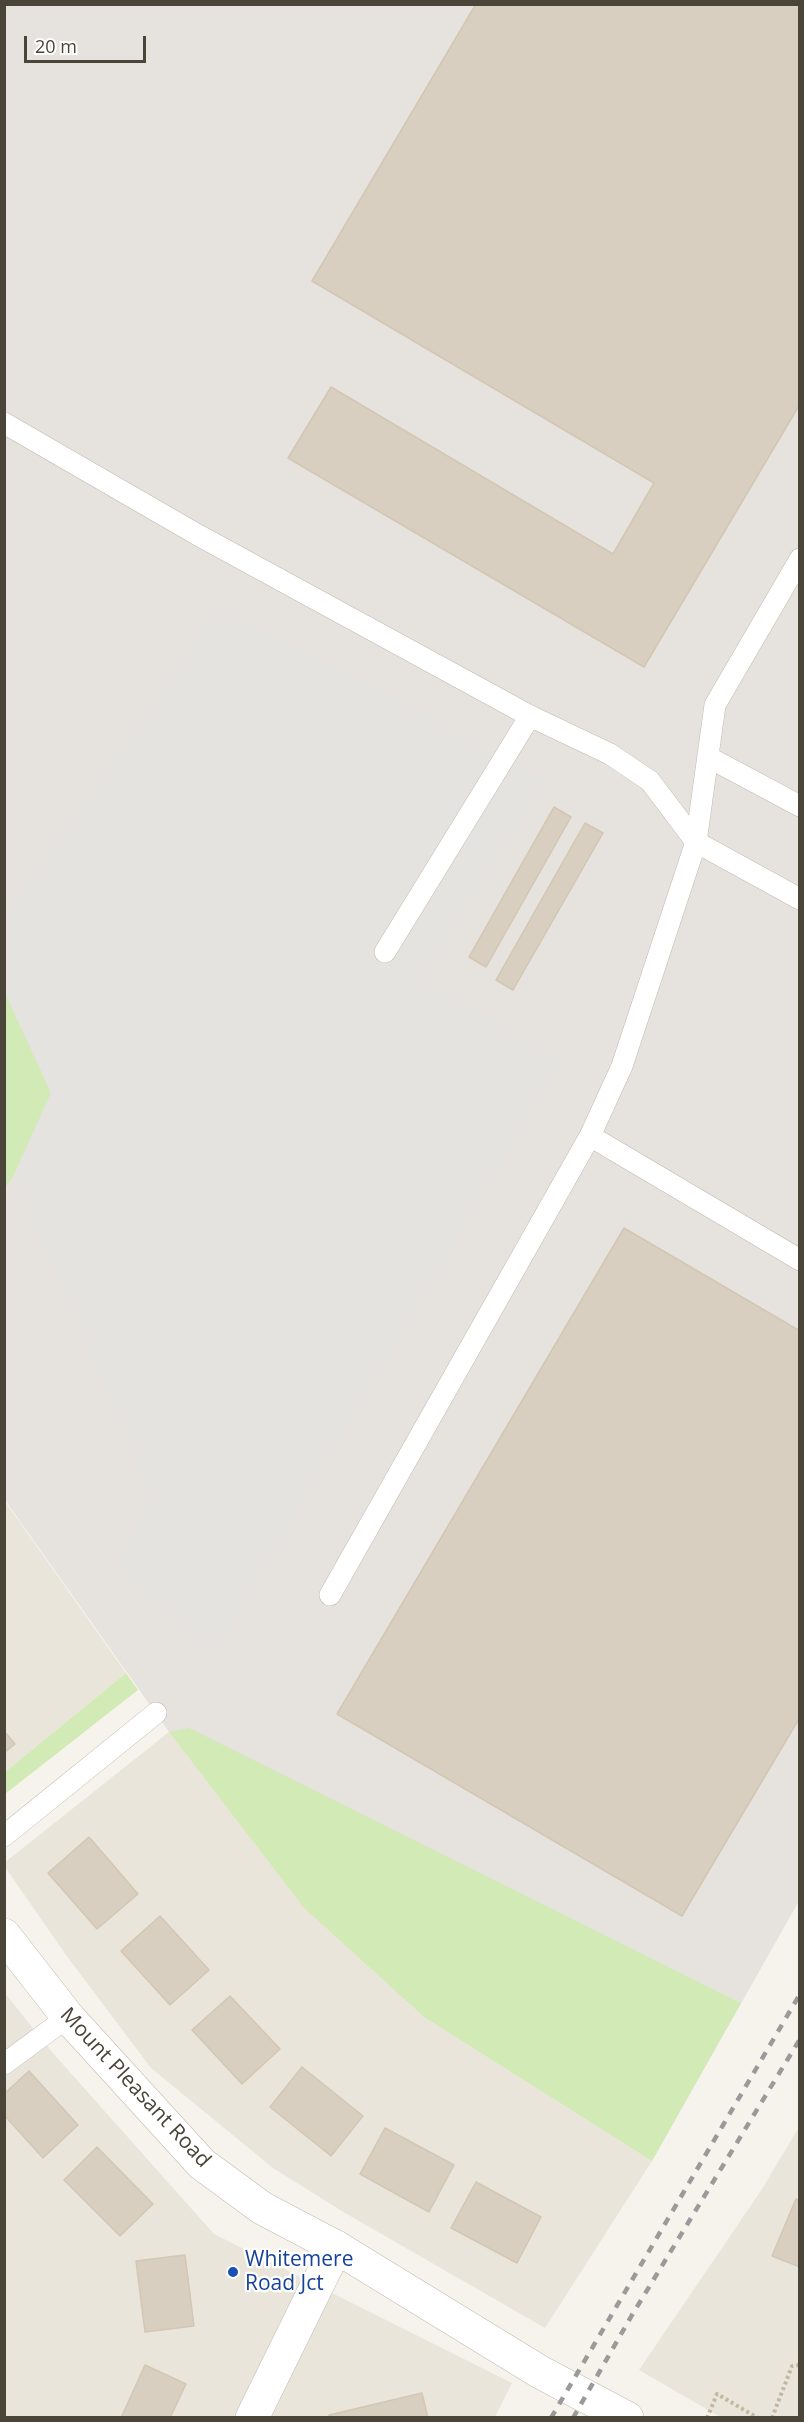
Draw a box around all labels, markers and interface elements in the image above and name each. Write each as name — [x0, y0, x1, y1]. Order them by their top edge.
scale bar — [27, 24, 148, 62]
text: 20 m — [35, 34, 77, 58]
street label: Mount Pleasant Road — [54, 2003, 216, 2173]
place label: Whitemere Road Jct — [245, 2247, 353, 2297]
marker: Whitemere Road Jct — [226, 2265, 240, 2279]

